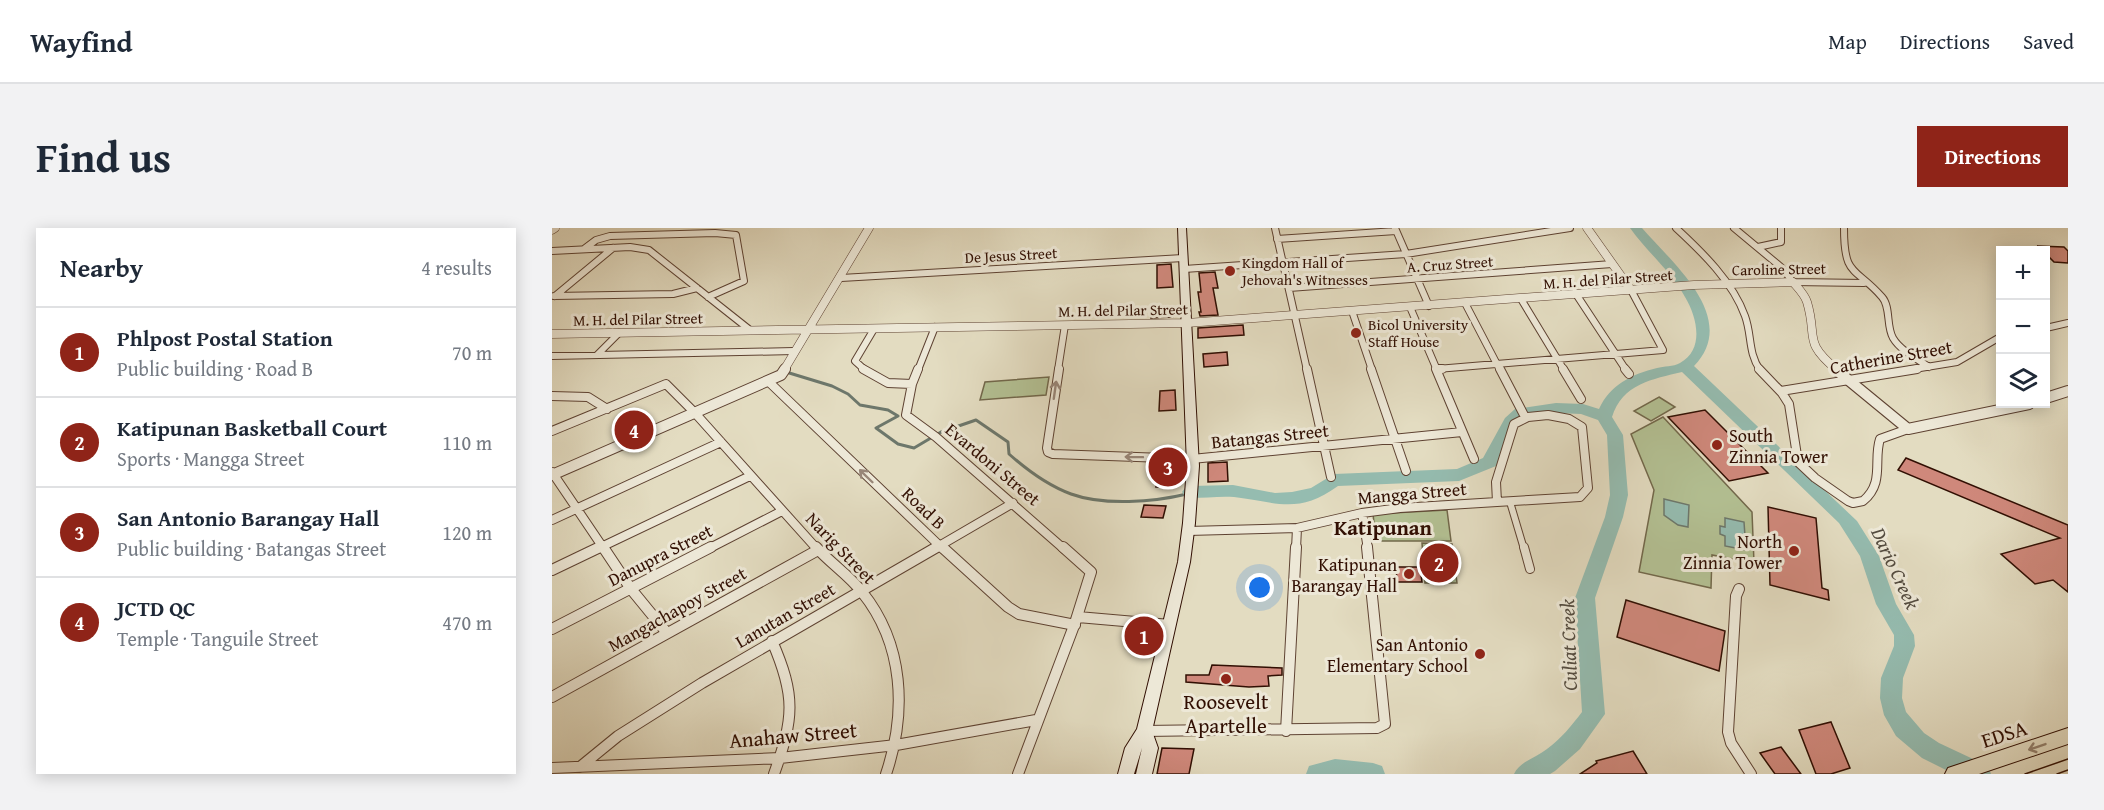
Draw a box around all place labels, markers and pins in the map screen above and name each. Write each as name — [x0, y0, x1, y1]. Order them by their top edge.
place label: Kingdom Hall of Jehovah's Witnesses — [1240, 252, 1368, 290]
marker: Kingdom Hall of Jehovah's Witnesses — [1223, 264, 1237, 278]
place label: Bicol University Staff House — [1368, 314, 1469, 352]
marker: Bicol University Staff House — [1349, 326, 1363, 340]
pin: 4 — [614, 408, 653, 452]
place label: South Zinnia Tower — [1729, 422, 1829, 470]
marker: South Zinnia Tower — [1710, 438, 1724, 452]
pin: 3 — [1148, 444, 1188, 490]
place label: North Zinnia Tower — [1683, 528, 1783, 576]
pin: 2 — [1420, 540, 1458, 586]
marker: North Zinnia Tower — [1787, 544, 1801, 558]
place label: Katipunan Barangay Hall — [1291, 551, 1397, 599]
marker: Katipunan Barangay Hall — [1402, 567, 1416, 581]
pin: 1 — [1124, 614, 1164, 658]
place label: San Antonio Elementary School — [1327, 631, 1468, 679]
marker: San Antonio Elementary School — [1473, 647, 1487, 661]
marker: Roosevelt Apartelle — [1219, 672, 1233, 686]
place label: Roosevelt Apartelle — [1184, 686, 1269, 741]

